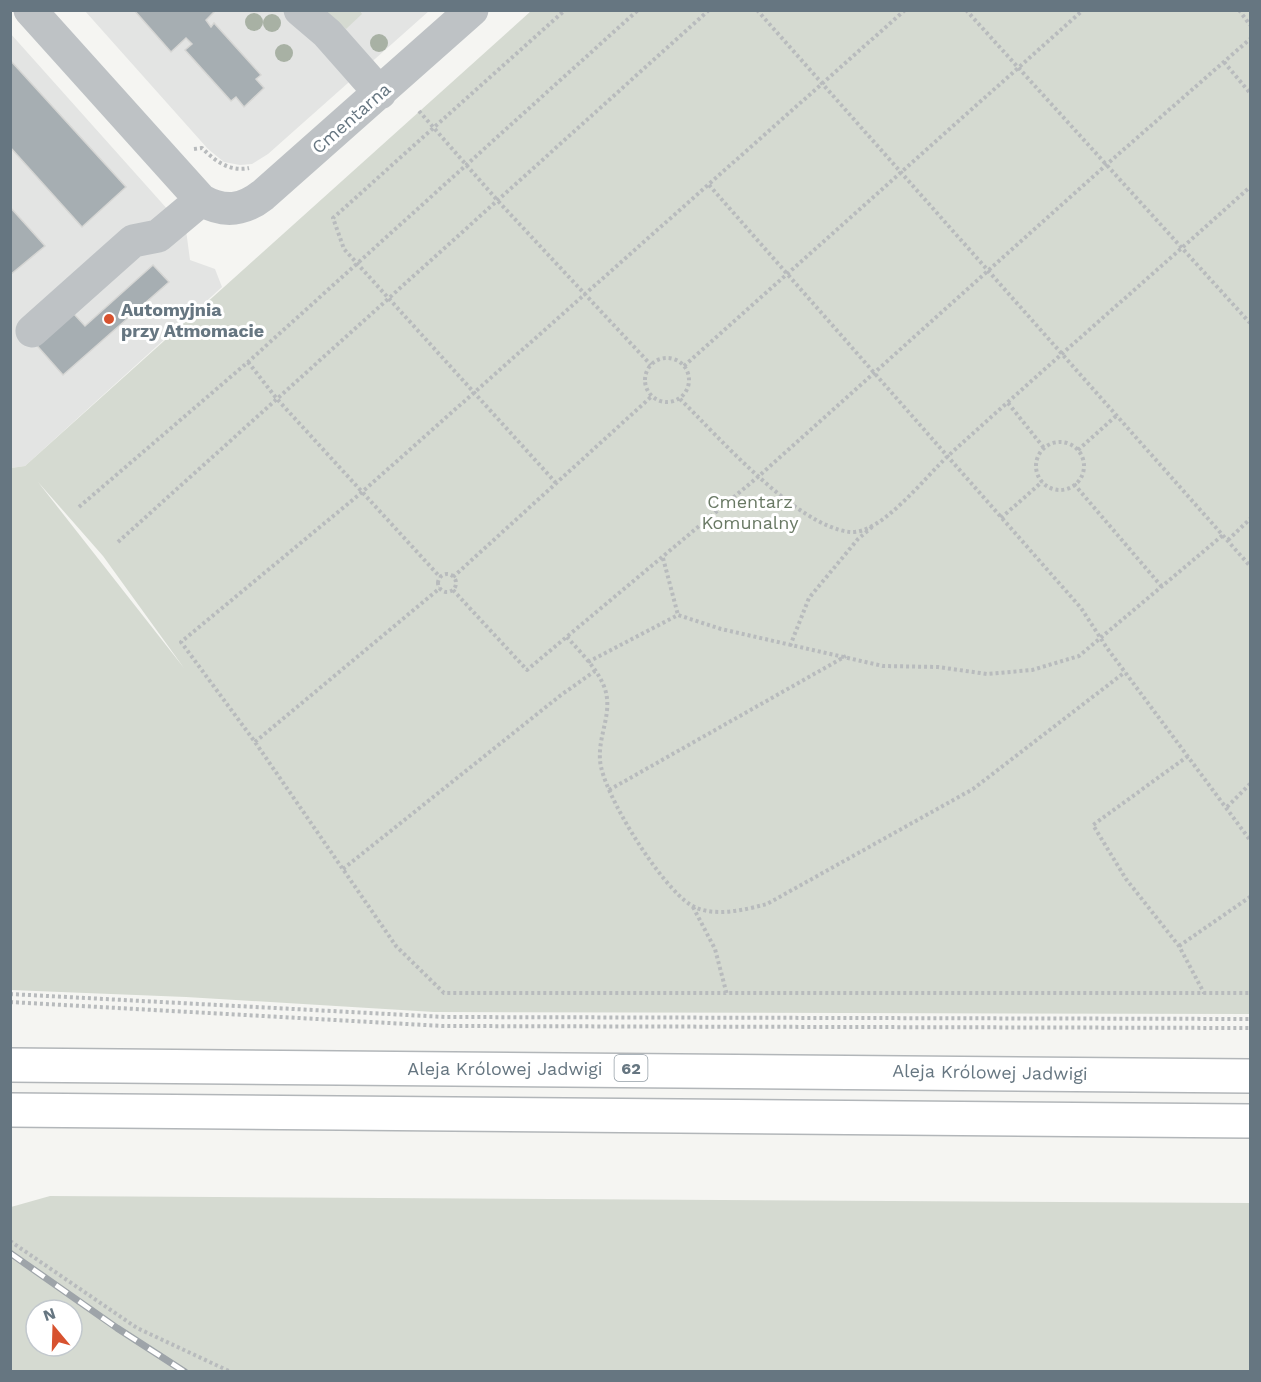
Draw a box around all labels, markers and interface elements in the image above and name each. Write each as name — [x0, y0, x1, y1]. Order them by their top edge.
street label: Cmentarna — [307, 78, 395, 158]
place label: Automyjnia przy Atmomacie — [121, 299, 264, 341]
marker: Automyjnia przy Atmomacie — [102, 312, 116, 326]
park label: Cmentarz Komunalny — [701, 491, 799, 533]
road number: 62 — [614, 1055, 648, 1081]
street label: Aleja Królowej Jadwigi — [407, 1058, 603, 1079]
street label: Aleja Królowej Jadwigi — [892, 1060, 1088, 1084]
north arrow — [24, 1298, 84, 1358]
text: N — [41, 1303, 58, 1325]

